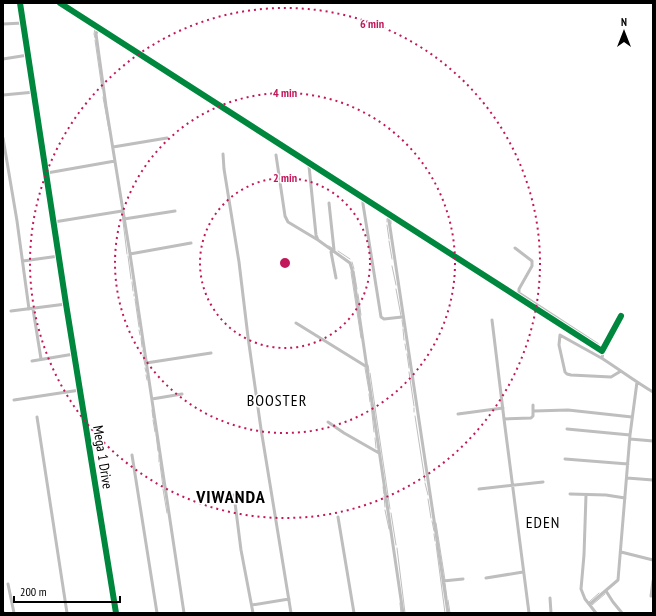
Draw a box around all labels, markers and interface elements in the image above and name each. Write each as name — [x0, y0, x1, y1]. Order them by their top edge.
north arrow — [604, 12, 644, 52]
text: N — [621, 15, 627, 29]
text: 6 min — [360, 16, 384, 31]
text: 4 min — [273, 85, 297, 100]
text: 2 min — [273, 170, 297, 185]
centre of rings — [278, 256, 292, 270]
district label: BOOSTER — [247, 390, 307, 410]
street label: Mega 1 Drive — [89, 424, 117, 490]
district label: VIWANDA — [195, 485, 266, 508]
district label: EDEN — [526, 512, 560, 532]
scale bar — [14, 578, 120, 604]
text: 200 m — [20, 584, 47, 599]

